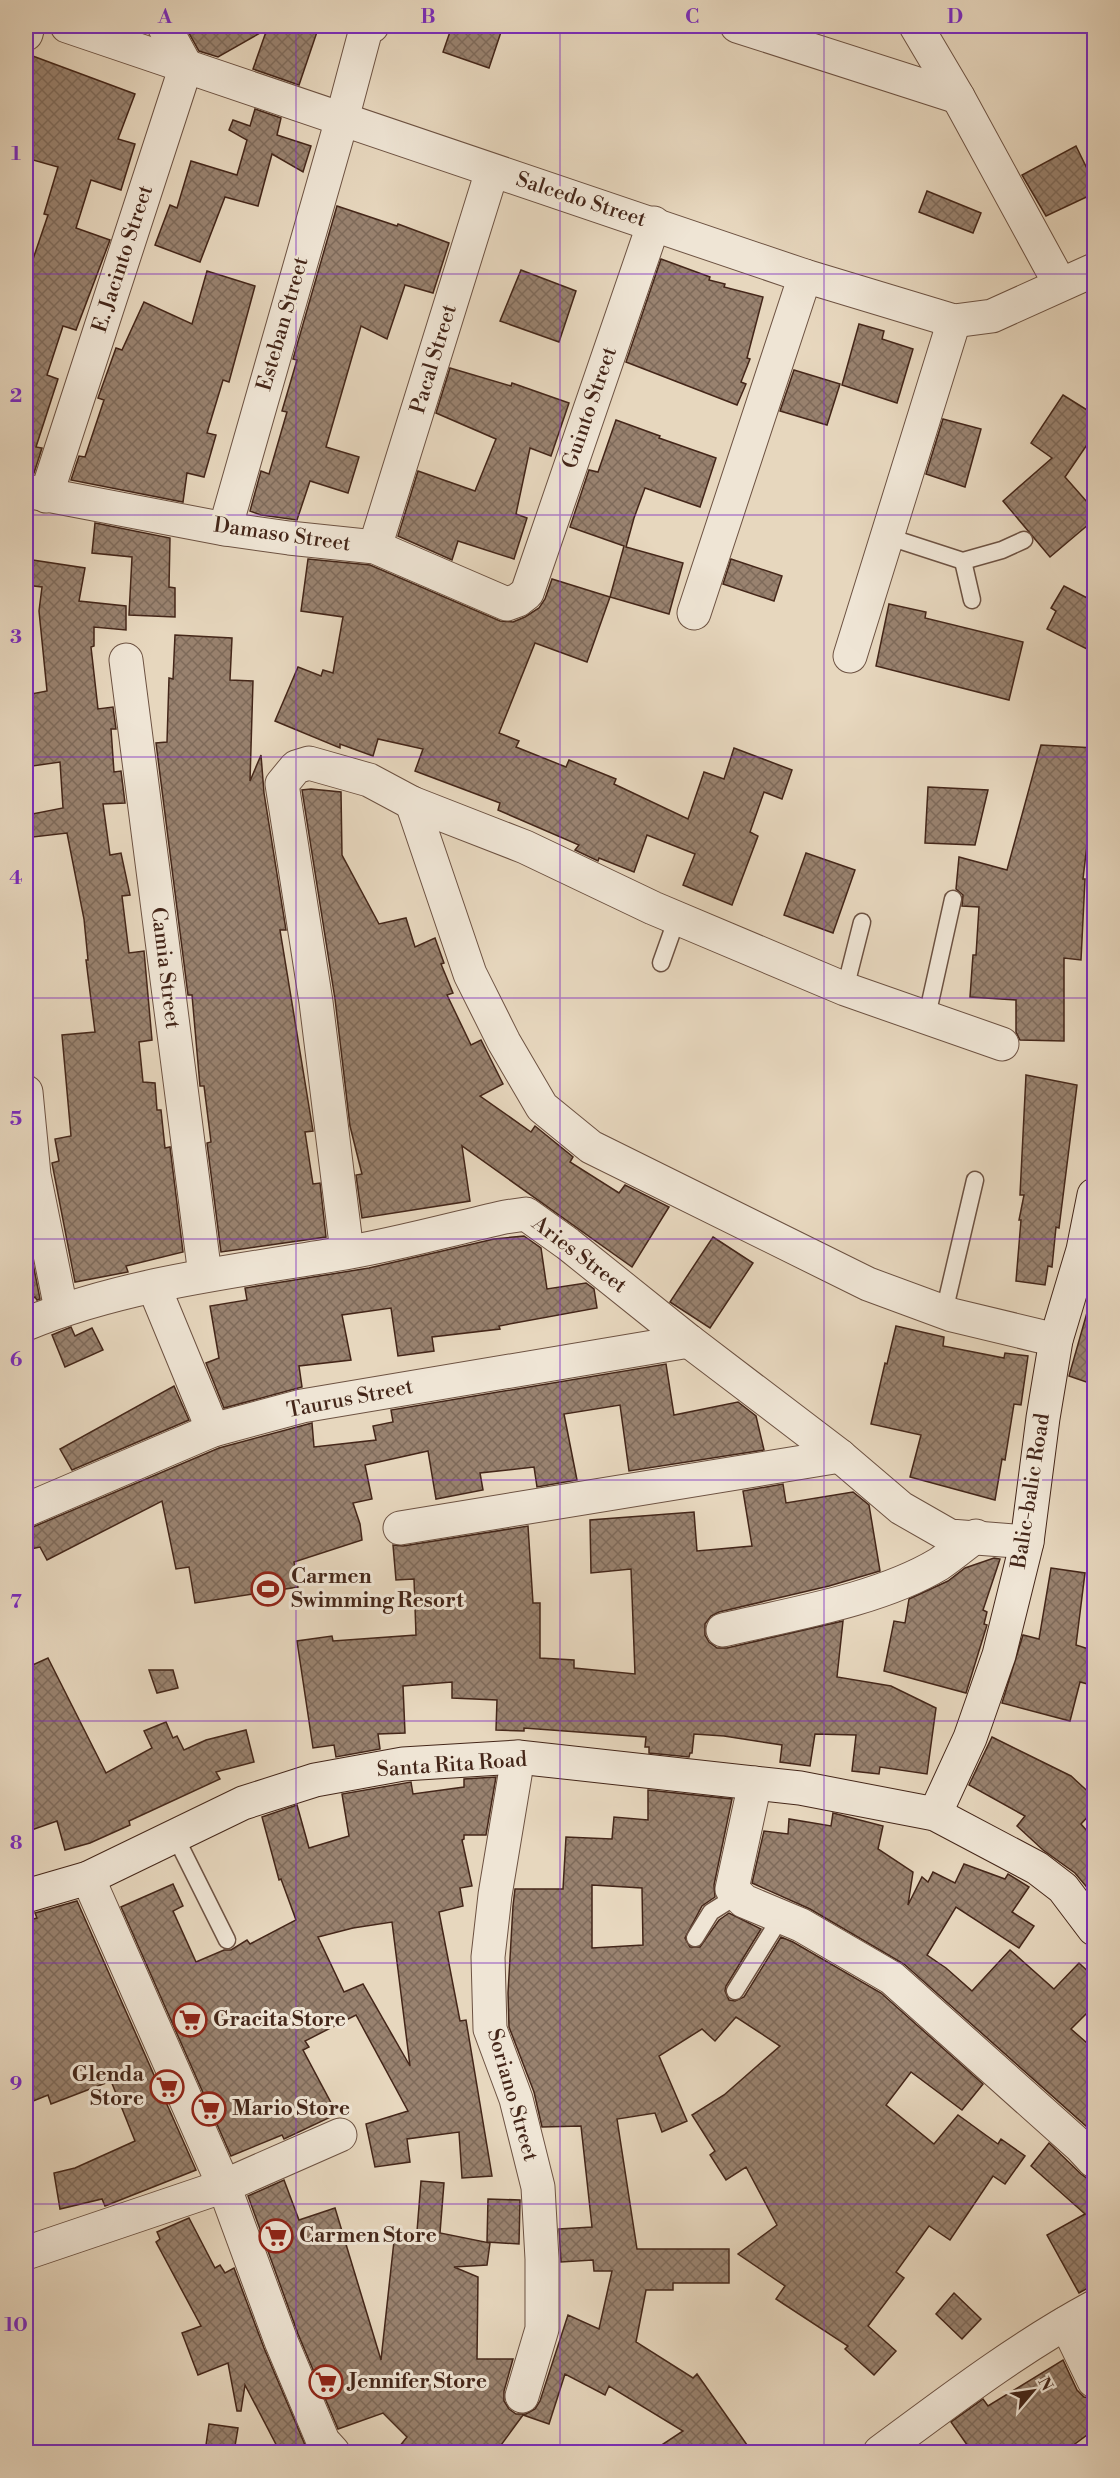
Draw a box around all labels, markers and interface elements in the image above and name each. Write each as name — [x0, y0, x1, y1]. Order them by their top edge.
text: A — [157, 5, 173, 30]
text: B — [420, 5, 436, 30]
text: C — [685, 5, 699, 30]
text: D — [947, 5, 963, 30]
text: 1 — [11, 142, 21, 167]
street label: Salcedo Street — [513, 167, 650, 233]
street label: E. Jacinto Street — [87, 181, 159, 336]
street label: Esteban Street — [251, 253, 315, 394]
street label: Pacal Street — [405, 301, 463, 417]
street label: Guinto Street — [557, 343, 623, 472]
text: 2 — [10, 384, 22, 409]
street label: Damaso Street — [212, 513, 353, 558]
text: 3 — [10, 625, 22, 650]
text: 4 — [9, 866, 23, 891]
street label: Camia Street — [145, 906, 185, 1031]
text: 5 — [10, 1107, 22, 1132]
street label: Aries Street — [526, 1210, 632, 1299]
text: 6 — [10, 1348, 23, 1373]
street label: Taurus Street — [285, 1374, 416, 1424]
street label: Balic-balic Road — [1006, 1411, 1056, 1571]
place label: Carmen Swimming Resort — [291, 1564, 464, 1614]
sports icon: Carmen Swimming Resort — [250, 1571, 286, 1607]
text: 7 — [10, 1590, 22, 1615]
street label: Santa Rita Road — [376, 1747, 528, 1783]
text: 8 — [10, 1831, 23, 1856]
supermarket icon: Gracita Store — [172, 2002, 208, 2038]
place label: Gracita Store — [213, 2007, 346, 2033]
street label: Soriano Street — [481, 2026, 543, 2165]
place label: Glenda Store — [72, 2062, 145, 2112]
supermarket icon: Glenda Store — [149, 2069, 185, 2105]
text: 9 — [10, 2072, 22, 2097]
supermarket icon: Mario Store — [191, 2091, 227, 2127]
place label: Mario Store — [232, 2096, 350, 2122]
supermarket icon: Carmen Store — [258, 2218, 294, 2254]
place label: Carmen Store — [299, 2223, 437, 2249]
text: 10 — [4, 2313, 28, 2338]
north arrow — [1003, 2361, 1063, 2421]
supermarket icon: Jennifer Store — [308, 2364, 344, 2400]
place label: Jennifer Store — [346, 2369, 487, 2395]
text: N — [1033, 2374, 1057, 2395]

